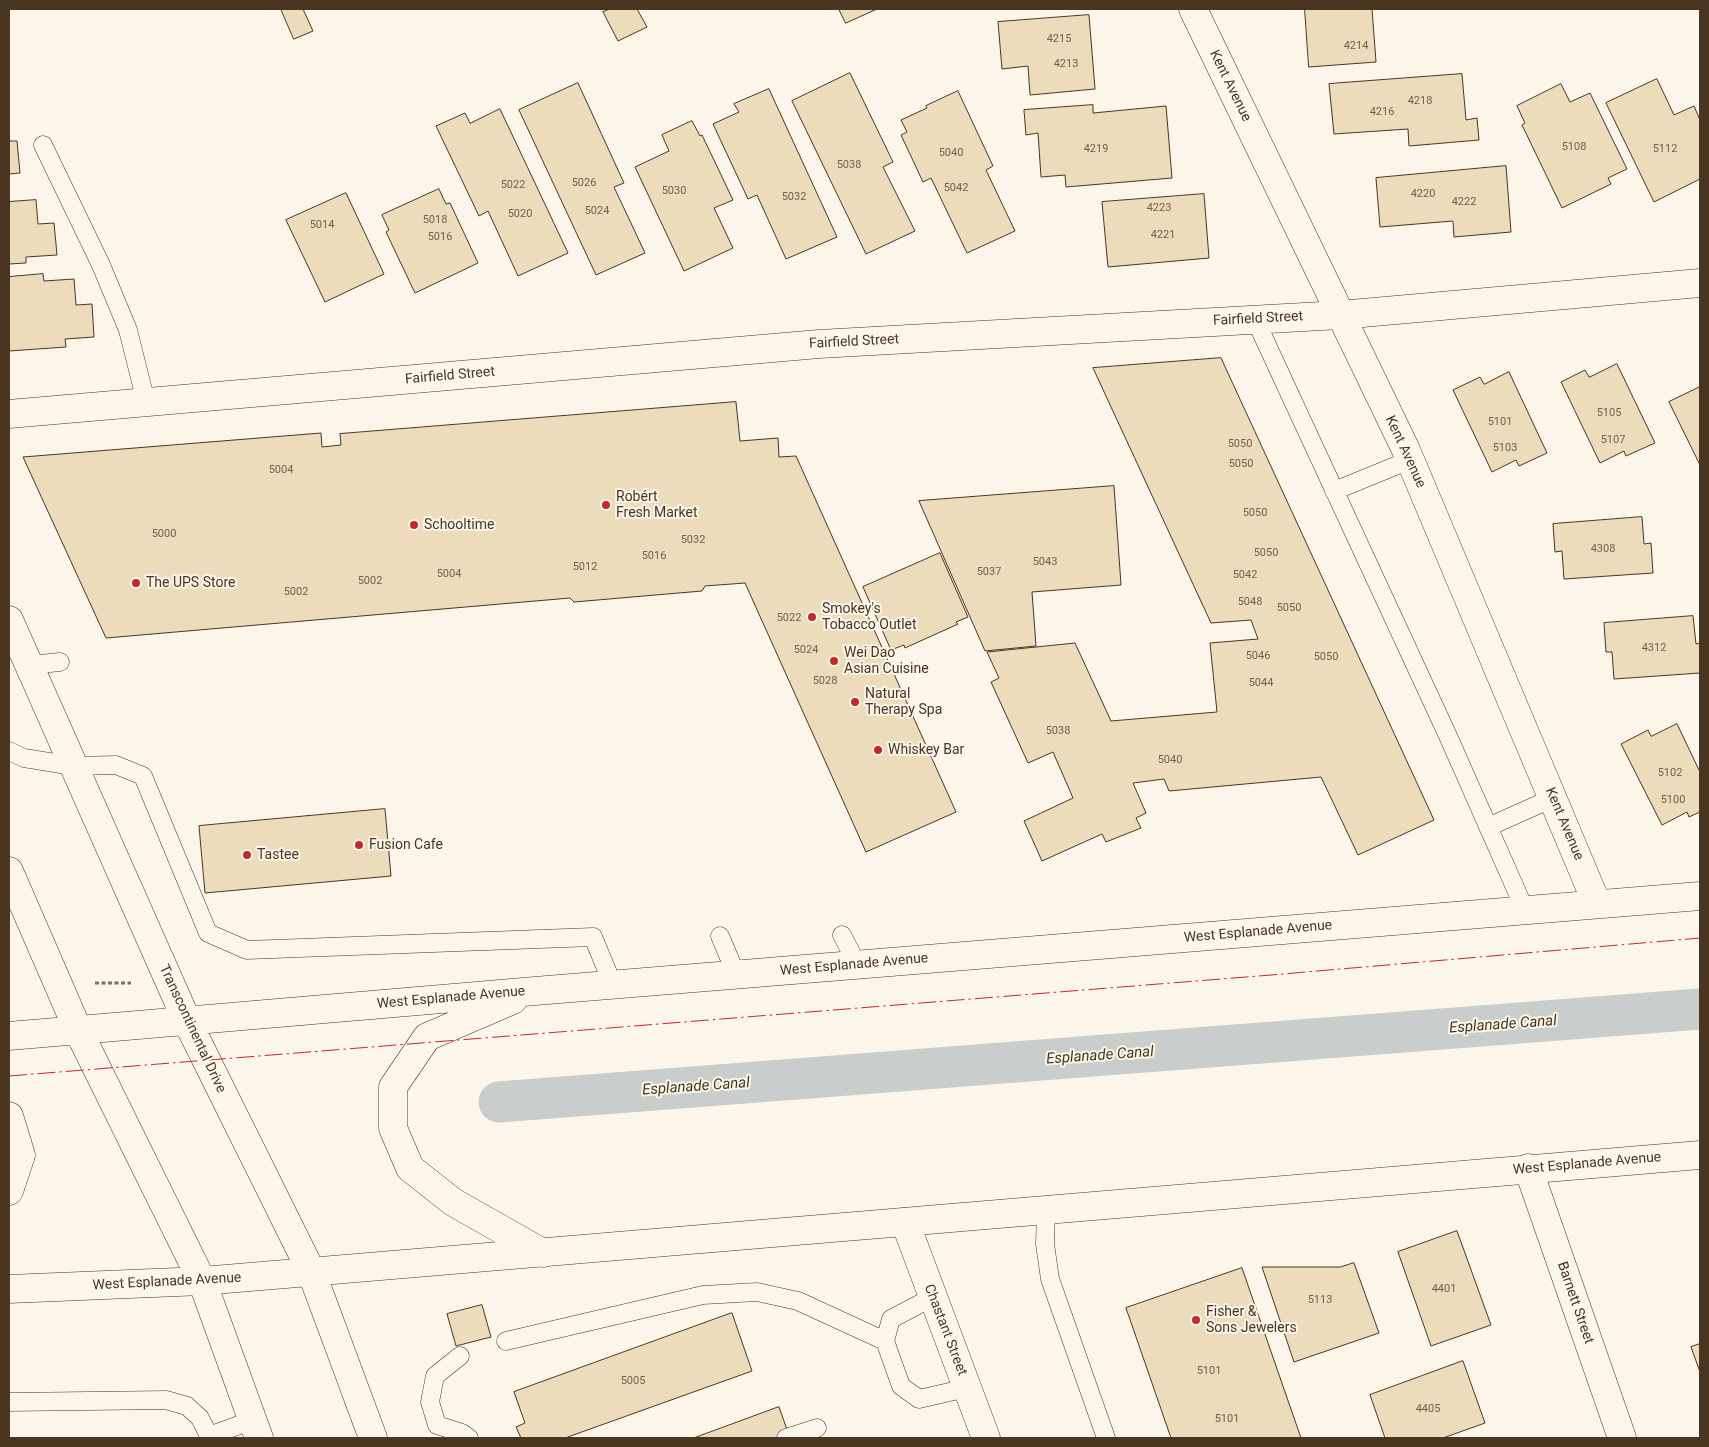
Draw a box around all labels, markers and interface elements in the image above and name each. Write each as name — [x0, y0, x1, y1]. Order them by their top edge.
house number: 4215 — [1047, 32, 1071, 46]
house number: 4214 — [1344, 39, 1368, 53]
street label: Kent Avenue — [1205, 47, 1255, 125]
house number: 4213 — [1054, 57, 1078, 71]
house number: 4218 — [1408, 94, 1432, 108]
house number: 4216 — [1370, 105, 1394, 119]
house number: 5108 — [1562, 140, 1586, 154]
house number: 4219 — [1084, 142, 1108, 156]
house number: 5112 — [1653, 142, 1677, 156]
house number: 5040 — [939, 146, 963, 160]
house number: 5038 — [837, 158, 861, 172]
house number: 5026 — [572, 176, 596, 190]
house number: 5022 — [501, 178, 525, 192]
house number: 5042 — [944, 181, 968, 195]
house number: 5030 — [662, 184, 686, 198]
house number: 4220 — [1411, 187, 1435, 201]
house number: 5032 — [782, 190, 806, 204]
house number: 4222 — [1452, 195, 1476, 209]
house number: 4223 — [1147, 201, 1171, 215]
house number: 5024 — [585, 204, 609, 218]
house number: 5020 — [508, 207, 532, 221]
house number: 5018 — [423, 213, 447, 227]
house number: 5014 — [310, 218, 334, 232]
house number: 4221 — [1151, 228, 1175, 242]
house number: 5016 — [428, 230, 452, 244]
street label: Fairfield Street — [1213, 308, 1303, 330]
street label: Fairfield Street — [809, 331, 899, 353]
street label: Fairfield Street — [404, 364, 496, 388]
house number: 5105 — [1597, 406, 1621, 420]
street label: Kent Avenue — [1381, 413, 1429, 491]
house number: 5101 — [1488, 415, 1512, 429]
house number: 5107 — [1601, 433, 1625, 447]
house number: 5050 — [1228, 437, 1252, 451]
house number: 5103 — [1493, 441, 1517, 455]
house number: 5050 — [1229, 457, 1253, 471]
house number: 5004 — [269, 463, 293, 477]
place label: Robért Fresh Market — [616, 489, 698, 522]
marker: Robért Fresh Market — [600, 499, 612, 511]
house number: 5050 — [1243, 506, 1267, 520]
place label: Schooltime — [424, 517, 494, 533]
marker: Schooltime — [408, 519, 420, 531]
house number: 5000 — [152, 527, 176, 541]
house number: 5032 — [681, 533, 705, 547]
house number: 4308 — [1591, 542, 1615, 556]
house number: 5050 — [1254, 546, 1278, 560]
house number: 5016 — [642, 549, 666, 563]
house number: 5043 — [1033, 555, 1057, 569]
house number: 5012 — [573, 560, 597, 574]
house number: 5037 — [977, 565, 1001, 579]
house number: 5004 — [437, 567, 461, 581]
house number: 5042 — [1233, 568, 1257, 582]
house number: 5002 — [358, 574, 382, 588]
place label: The UPS Store — [146, 575, 235, 591]
marker: The UPS Store — [130, 577, 142, 589]
house number: 5002 — [284, 585, 308, 599]
house number: 5048 — [1238, 595, 1262, 609]
place label: Smokey's Tobacco Outlet — [822, 601, 917, 634]
house number: 5050 — [1277, 601, 1301, 615]
house number: 5022 — [777, 611, 801, 625]
marker: Smokey's Tobacco Outlet — [806, 611, 818, 623]
house number: 4312 — [1642, 641, 1666, 655]
house number: 5024 — [794, 643, 818, 657]
place label: Wei Dao Asian Cuisine — [844, 645, 929, 678]
house number: 5046 — [1246, 649, 1270, 663]
house number: 5050 — [1314, 650, 1338, 664]
marker: Wei Dao Asian Cuisine — [828, 655, 840, 667]
house number: 5028 — [813, 674, 837, 688]
house number: 5044 — [1249, 676, 1273, 690]
place label: Natural Therapy Spa — [865, 686, 942, 719]
marker: Natural Therapy Spa — [849, 696, 861, 708]
house number: 5038 — [1046, 724, 1070, 738]
place label: Whiskey Bar — [888, 742, 964, 758]
marker: Whiskey Bar — [872, 744, 884, 756]
house number: 5040 — [1158, 753, 1182, 767]
house number: 5102 — [1658, 766, 1682, 780]
street label: Kent Avenue — [1541, 785, 1587, 863]
house number: 5100 — [1661, 793, 1685, 807]
place label: Fusion Cafe — [369, 837, 443, 853]
marker: Fusion Cafe — [353, 839, 365, 851]
place label: Tastee — [257, 847, 299, 863]
marker: Tastee — [241, 849, 253, 861]
street label: West Esplanade Avenue — [1183, 917, 1333, 947]
street label: West Esplanade Avenue — [779, 950, 929, 980]
street label: Transcontinental Drive — [155, 962, 229, 1096]
street label: West Esplanade Avenue — [376, 983, 526, 1013]
water label: Esplanade Canal — [1449, 1012, 1557, 1038]
water label: Esplanade Canal — [1046, 1043, 1154, 1069]
water label: Esplanade Canal — [642, 1074, 750, 1100]
street label: West Esplanade Avenue — [1512, 1149, 1662, 1179]
street label: Barnett Street — [1553, 1260, 1597, 1346]
street label: West Esplanade Avenue — [92, 1270, 242, 1294]
street label: Chastant Street — [920, 1282, 970, 1378]
house number: 4401 — [1432, 1282, 1456, 1296]
house number: 5113 — [1308, 1293, 1332, 1307]
place label: Fisher & Sons Jewelers — [1206, 1304, 1297, 1336]
marker: Fisher & Sons Jewelers — [1190, 1314, 1202, 1326]
house number: 5101 — [1197, 1364, 1221, 1378]
house number: 5005 — [621, 1374, 645, 1388]
house number: 4405 — [1416, 1402, 1440, 1416]
house number: 5101 — [1215, 1412, 1239, 1426]

